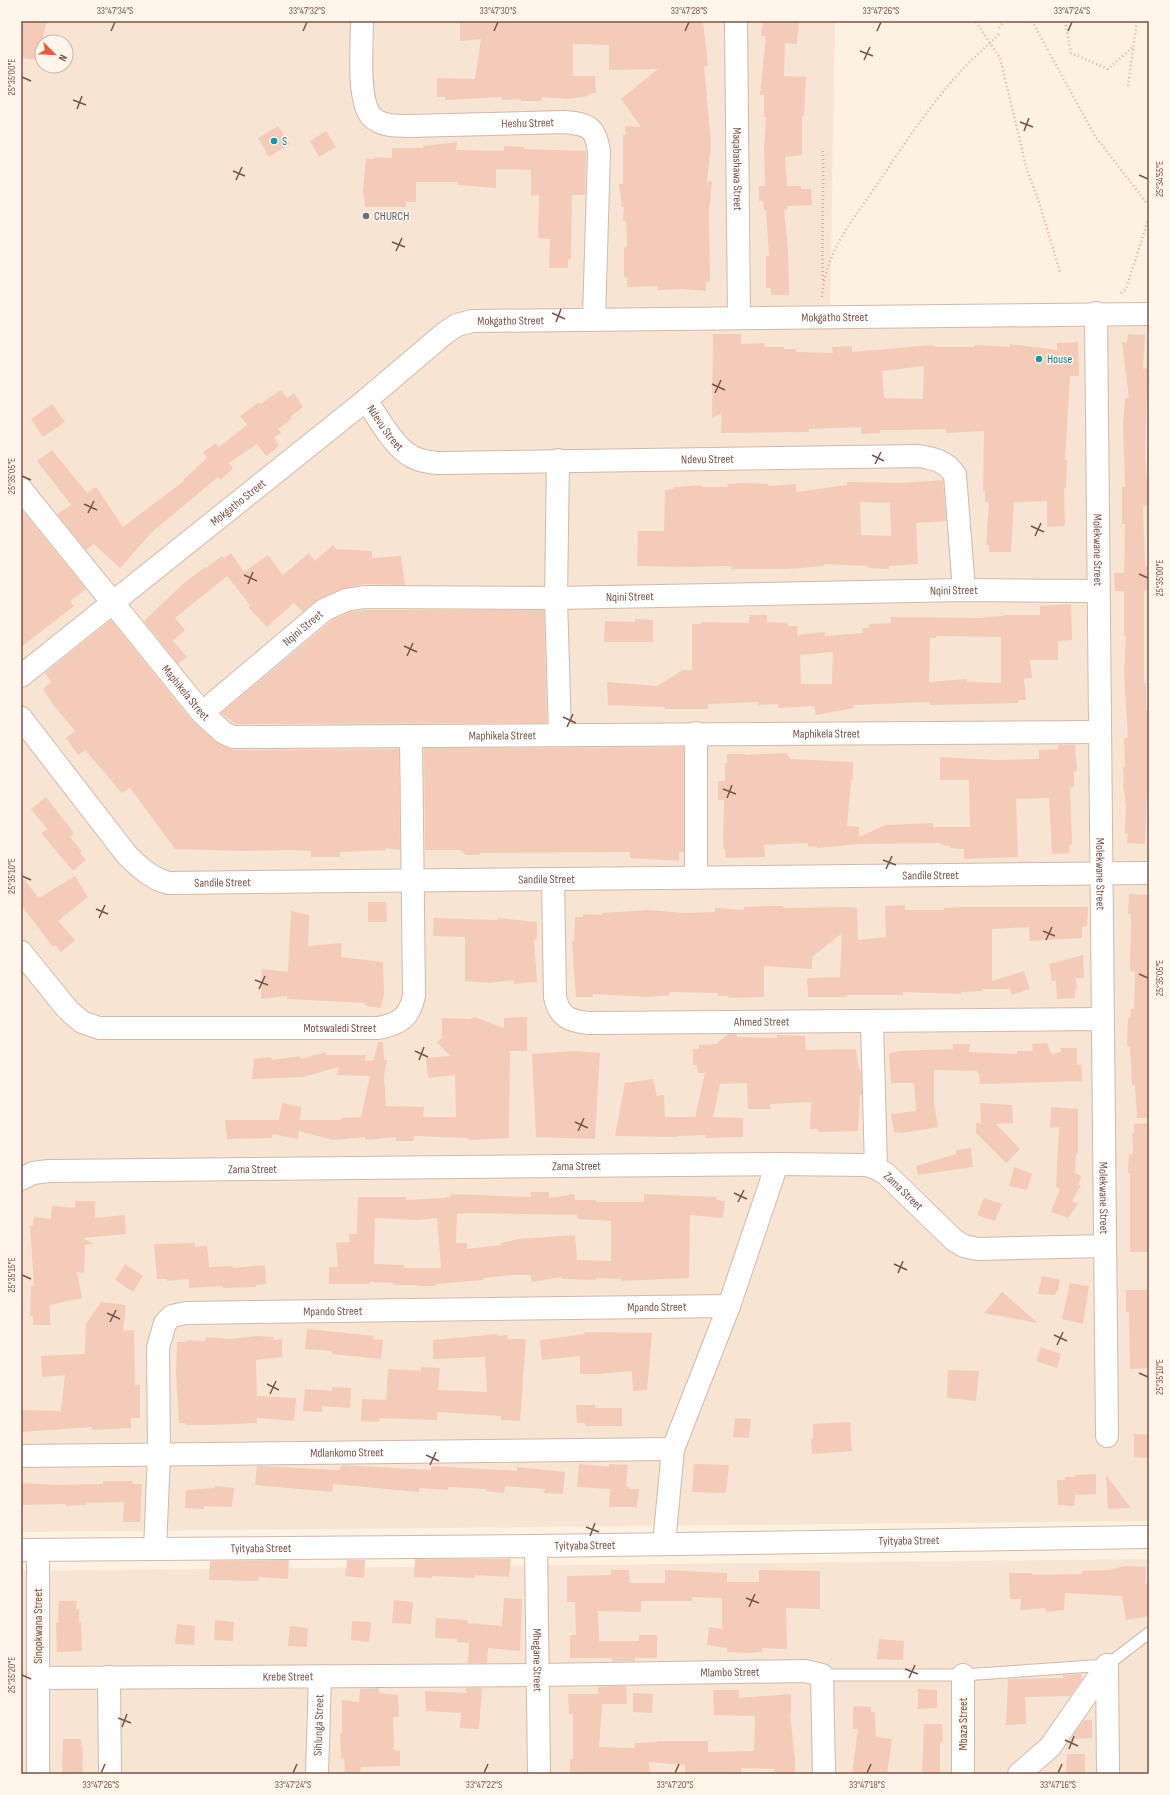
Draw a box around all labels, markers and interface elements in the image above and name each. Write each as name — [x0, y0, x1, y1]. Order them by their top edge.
text: 33°47'34"S — [97, 5, 133, 17]
text: 33°47'32"S — [289, 5, 325, 17]
text: 33°47'30"S — [480, 5, 516, 17]
text: 33°47'28"S — [671, 5, 707, 17]
text: 33°47'26"S — [863, 5, 899, 17]
text: 33°47'24"S — [1054, 5, 1090, 17]
north arrow — [34, 34, 74, 74]
text: N — [55, 53, 70, 63]
text: 25°35'00"E — [6, 59, 18, 95]
street label: Heshu Street — [501, 115, 555, 132]
street label: Maqabashawa Street — [729, 127, 745, 211]
place label: S — [282, 134, 287, 149]
marker: S — [269, 136, 279, 146]
text: 25°34'55"E — [1154, 161, 1166, 197]
place label: CHURCH — [374, 209, 409, 224]
marker: CHURCH — [361, 211, 371, 221]
street label: Mokgatho Street — [801, 310, 868, 326]
street label: Mokgatho Street — [477, 313, 544, 329]
place label: House — [1047, 352, 1072, 367]
marker: House — [1034, 354, 1044, 364]
street label: Ndevu Street — [363, 402, 407, 455]
street label: Ndevu Street — [681, 452, 734, 467]
text: 25°35'05"E — [6, 458, 18, 494]
street label: Mokgatho Street — [208, 476, 269, 529]
street label: Molekwane Street — [1090, 514, 1105, 586]
text: 25°35'00"E — [1154, 560, 1166, 596]
street label: Nqini Street — [930, 583, 978, 599]
street label: Nqini Street — [606, 589, 654, 605]
street label: Nqini Street — [280, 607, 327, 649]
street label: Maphikela Street — [158, 662, 213, 724]
street label: Maphikela Street — [793, 726, 861, 742]
street label: Maphikela Street — [469, 728, 537, 744]
street label: Molekwane Street — [1092, 838, 1108, 911]
text: 25°35'10"E — [6, 858, 18, 894]
street label: Sandile Street — [902, 868, 959, 884]
street label: Sandile Street — [518, 872, 575, 887]
street label: Sandile Street — [194, 875, 251, 891]
text: 25°35'05"E — [1154, 960, 1166, 996]
street label: Ahmed Street — [733, 1014, 790, 1030]
street label: Motswaledi Street — [303, 1021, 377, 1036]
street label: Zama Street — [552, 1159, 601, 1174]
street label: Zama Street — [228, 1162, 277, 1177]
street label: Molekwane Street — [1095, 1162, 1111, 1234]
street label: Zama Street — [880, 1169, 926, 1214]
text: 25°35'15"E — [6, 1257, 18, 1293]
street label: Mpando Street — [627, 1300, 687, 1315]
street label: Mpando Street — [303, 1304, 363, 1319]
text: 25°35'10"E — [1154, 1359, 1166, 1395]
street label: Mdlankomo Street — [310, 1445, 384, 1461]
street label: Tyityaba Street — [878, 1533, 940, 1549]
street label: Tyityaba Street — [554, 1538, 616, 1554]
street label: Tyityaba Street — [230, 1541, 292, 1556]
street label: Sinqokwana Street — [31, 1588, 46, 1664]
street label: Mhegane Street — [529, 1628, 545, 1692]
text: 25°35'20"E — [6, 1657, 18, 1693]
street label: Mlambo Street — [700, 1665, 760, 1681]
street label: Krebe Street — [263, 1669, 314, 1685]
street label: Sihlunga Street — [311, 1694, 327, 1756]
street label: Mbaza Street — [956, 1697, 971, 1750]
text: 33°47'26"S — [83, 1779, 119, 1791]
text: 33°47'24"S — [275, 1779, 311, 1791]
text: 33°47'22"S — [466, 1779, 502, 1791]
text: 33°47'20"S — [657, 1779, 693, 1791]
text: 33°47'18"S — [849, 1779, 885, 1791]
text: 33°47'16"S — [1040, 1779, 1076, 1791]

